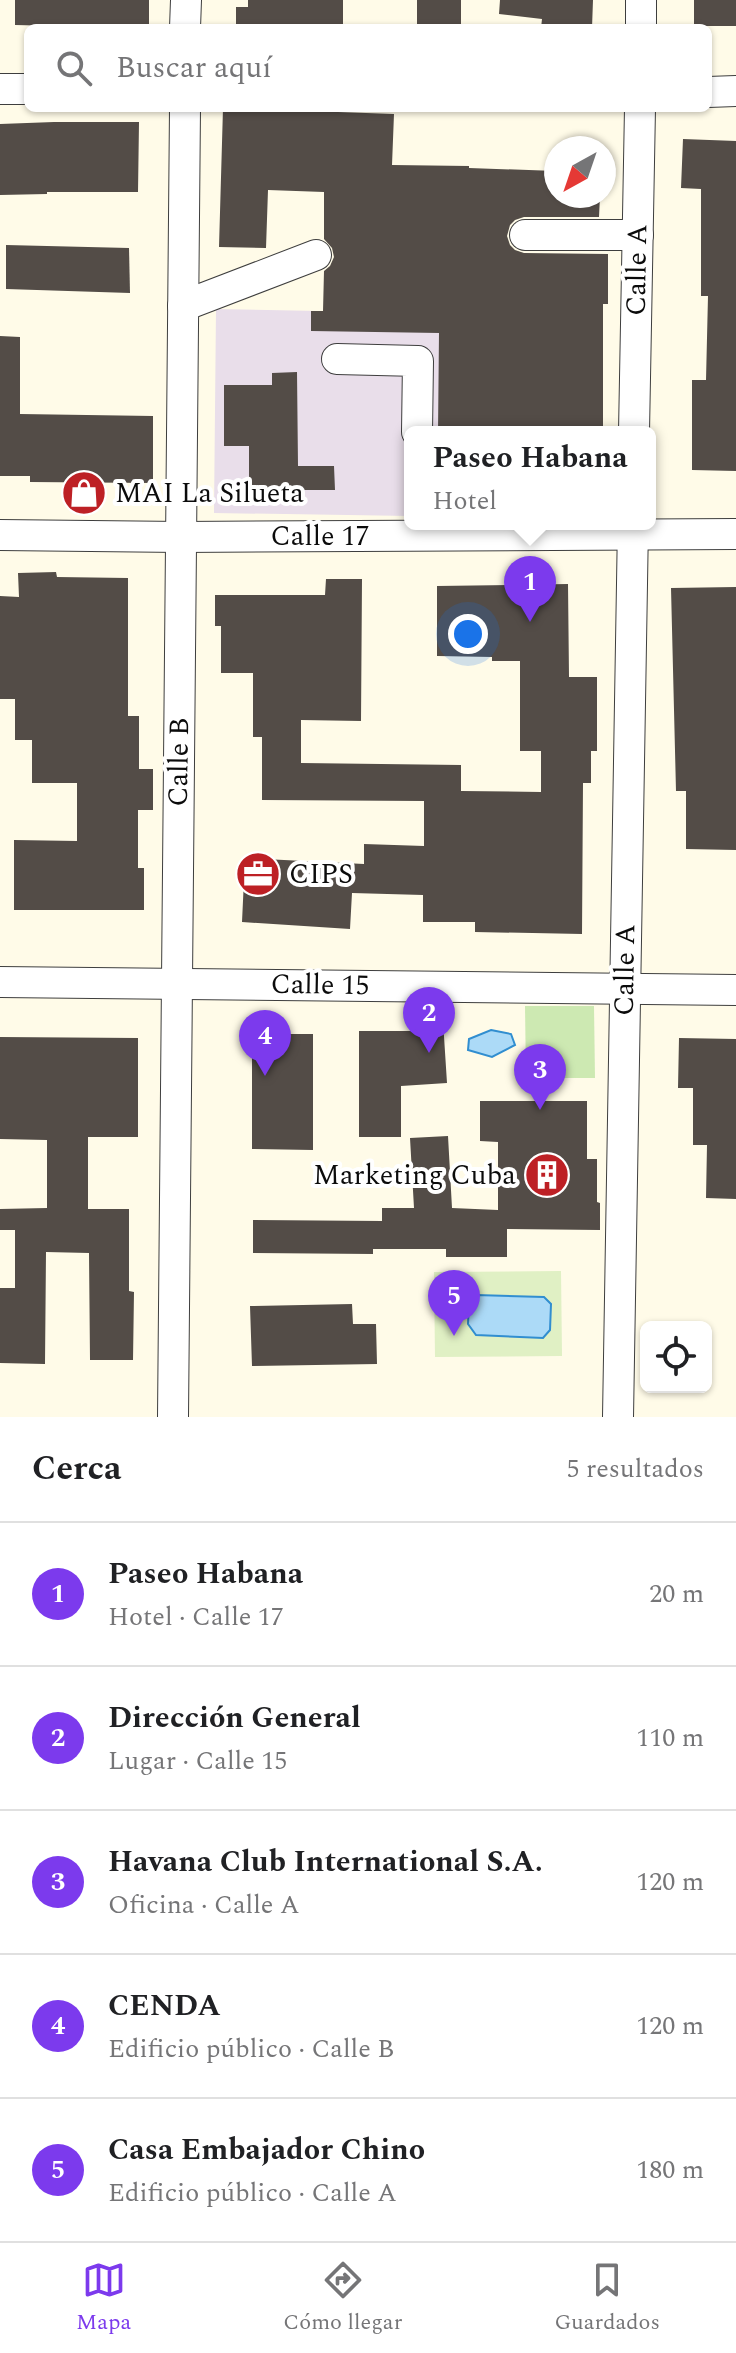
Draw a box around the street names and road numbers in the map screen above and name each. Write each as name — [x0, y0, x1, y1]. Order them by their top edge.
street label: Calle A — [615, 224, 659, 316]
street label: Calle 17 — [271, 515, 369, 558]
street label: Calle B — [157, 717, 201, 807]
street label: Calle A — [603, 924, 647, 1016]
street label: Calle 15 — [270, 963, 370, 1007]

